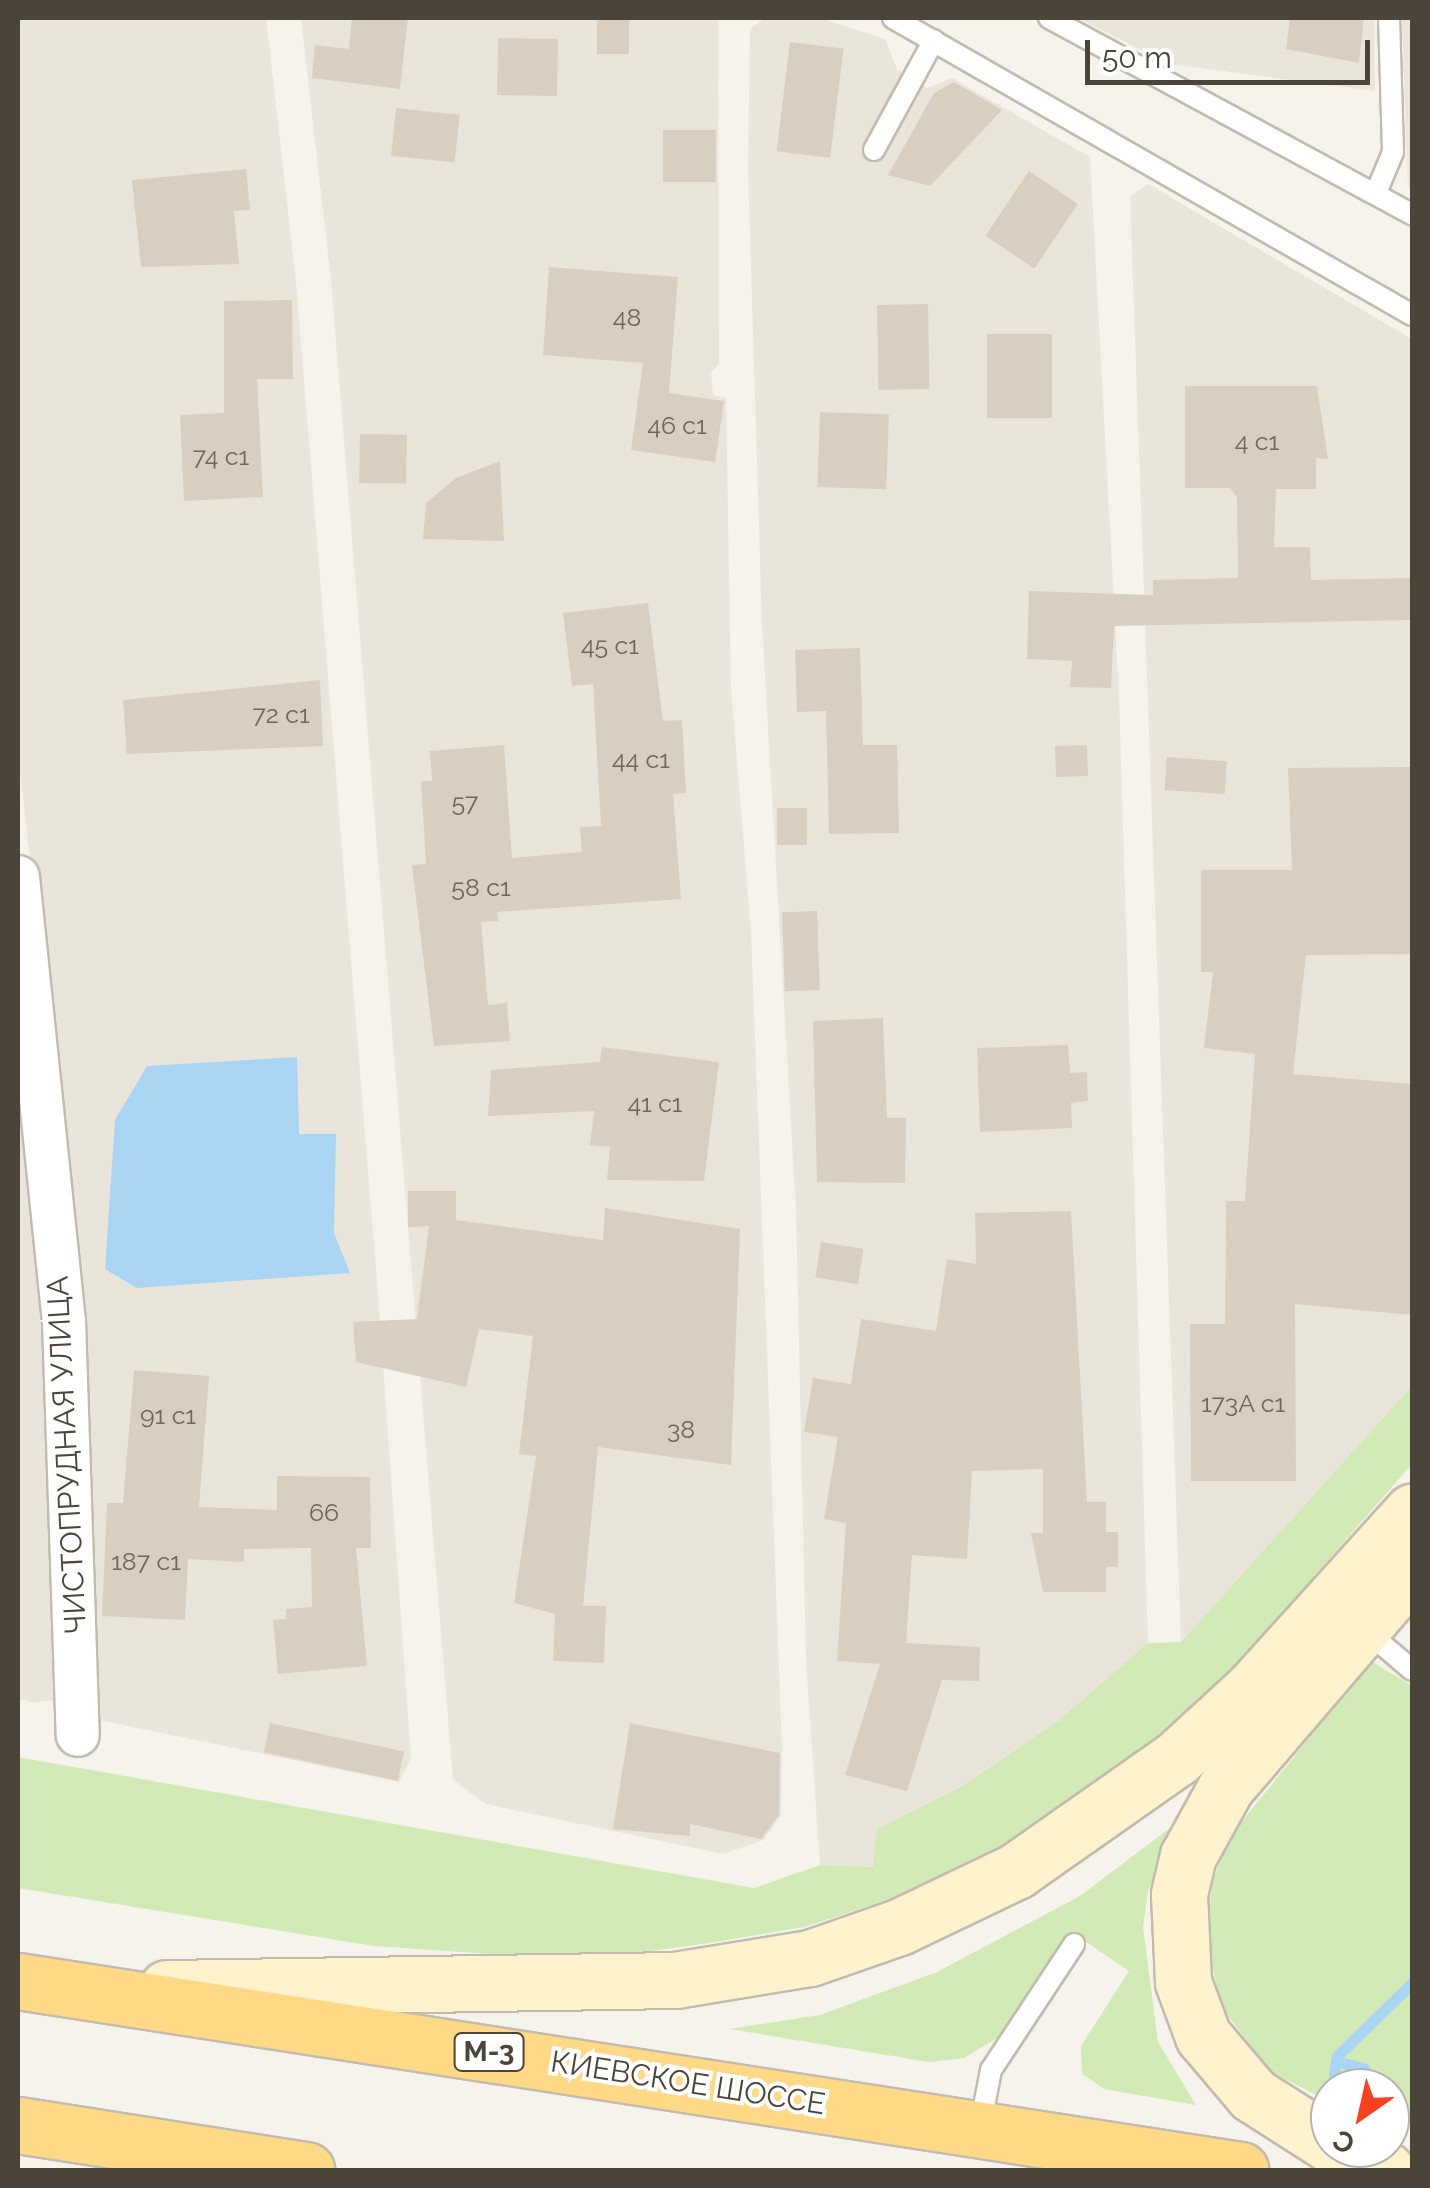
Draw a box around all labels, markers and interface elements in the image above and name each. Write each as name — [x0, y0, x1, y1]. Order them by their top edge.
scale bar — [1090, 20, 1375, 82]
text: 50 m — [1102, 40, 1172, 75]
house number: 48 — [613, 302, 641, 332]
house number: 46 с1 — [647, 410, 707, 440]
house number: 4 с1 — [1235, 426, 1279, 456]
house number: 74 с1 — [193, 441, 249, 471]
house number: 45 с1 — [581, 630, 639, 660]
house number: 72 с1 — [252, 699, 310, 729]
house number: 44 с1 — [612, 744, 670, 774]
house number: 57 — [452, 787, 478, 817]
house number: 58 с1 — [451, 872, 511, 902]
house number: 41 с1 — [627, 1088, 683, 1118]
street label: ЧИСТОПРУДНАЯ УЛИЦА — [40, 1275, 94, 1635]
house number: 173А с1 — [1201, 1388, 1285, 1418]
house number: 91 с1 — [140, 1400, 196, 1430]
house number: 38 — [667, 1414, 695, 1444]
house number: 66 — [309, 1497, 339, 1527]
house number: 187 с1 — [111, 1546, 181, 1576]
road number: М-3 — [452, 2029, 526, 2075]
street label: КИЕВСКОЕ ШОССЕ — [548, 2044, 828, 2122]
north arrow — [1310, 2068, 1410, 2168]
text: С — [1327, 2123, 1361, 2161]

